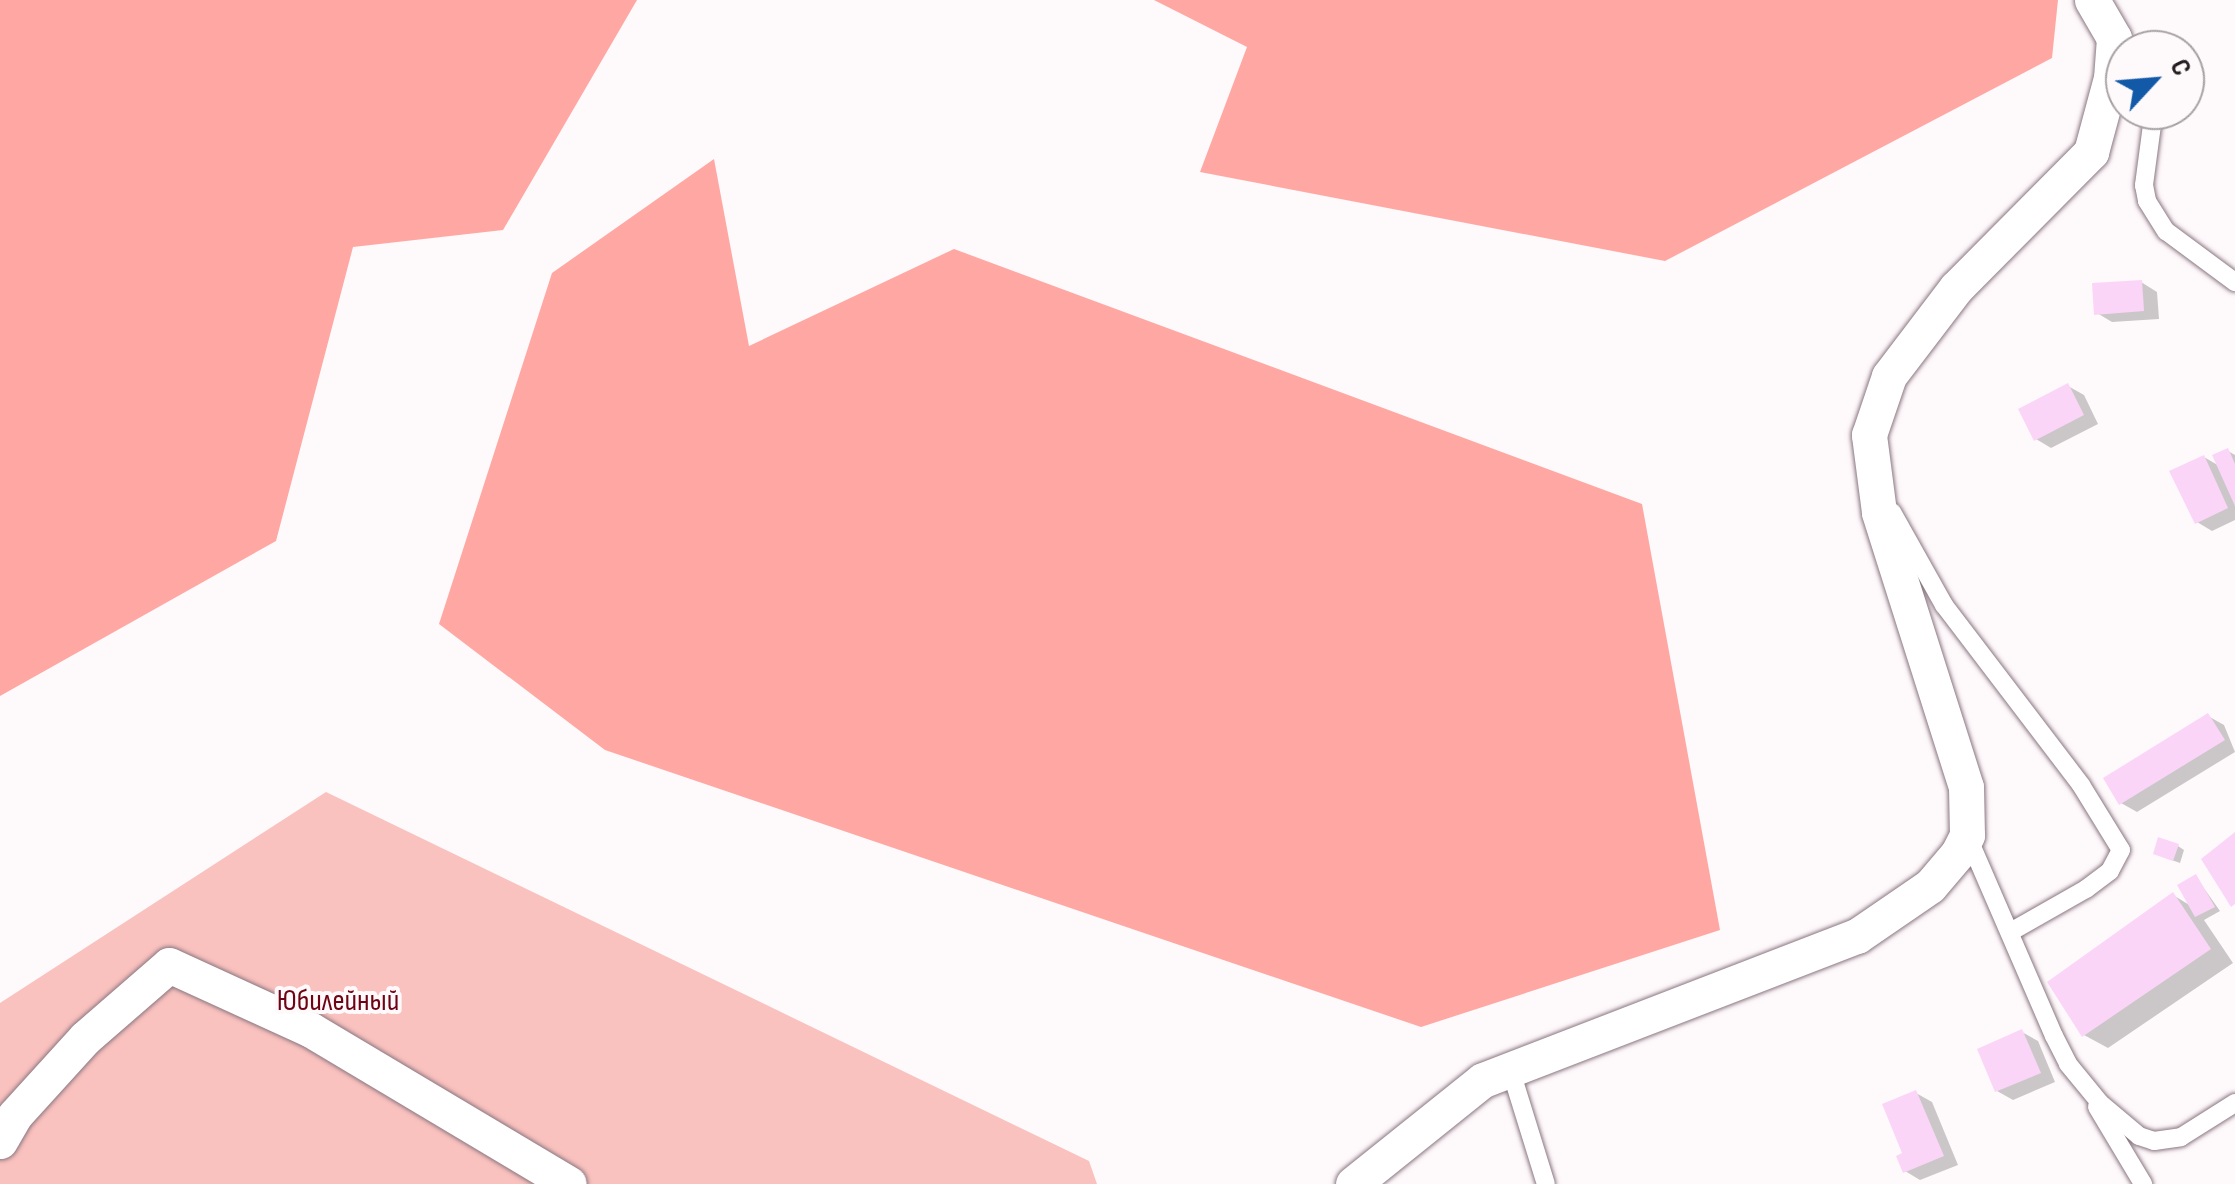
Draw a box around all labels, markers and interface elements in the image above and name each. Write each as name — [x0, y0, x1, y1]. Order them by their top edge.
north arrow — [2105, 30, 2205, 130]
text: С — [2163, 54, 2199, 81]
park label: Юбилейный — [277, 983, 399, 1019]

